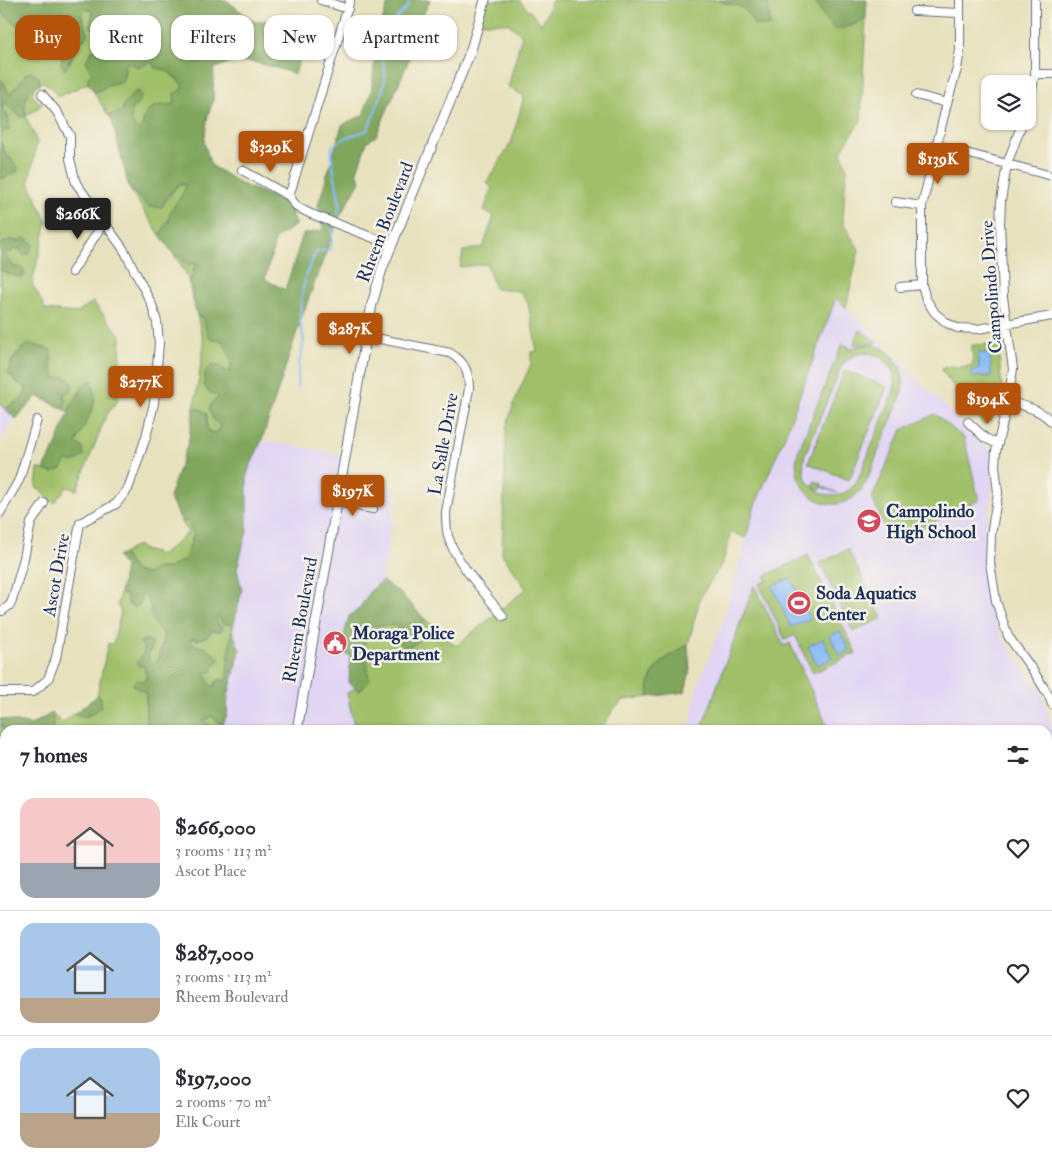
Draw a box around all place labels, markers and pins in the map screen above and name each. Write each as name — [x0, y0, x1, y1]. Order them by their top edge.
pin: $329K — [236, 130, 306, 173]
pin: $139K — [903, 142, 973, 185]
pin: $266K — [43, 198, 113, 240]
pin: $287K — [315, 312, 385, 355]
pin: $277K — [106, 366, 176, 408]
pin: $194K — [953, 382, 1023, 425]
pin: $197K — [318, 474, 388, 517]
place label: Campolindo High School — [886, 500, 977, 544]
school or university icon: Campolindo High School — [856, 508, 882, 534]
place label: Soda Aquatics Center — [816, 582, 916, 626]
sports icon: Soda Aquatics Center — [786, 590, 812, 616]
place label: Moraga Police Department — [351, 622, 455, 666]
public building icon: Moraga Police Department — [322, 630, 348, 656]

